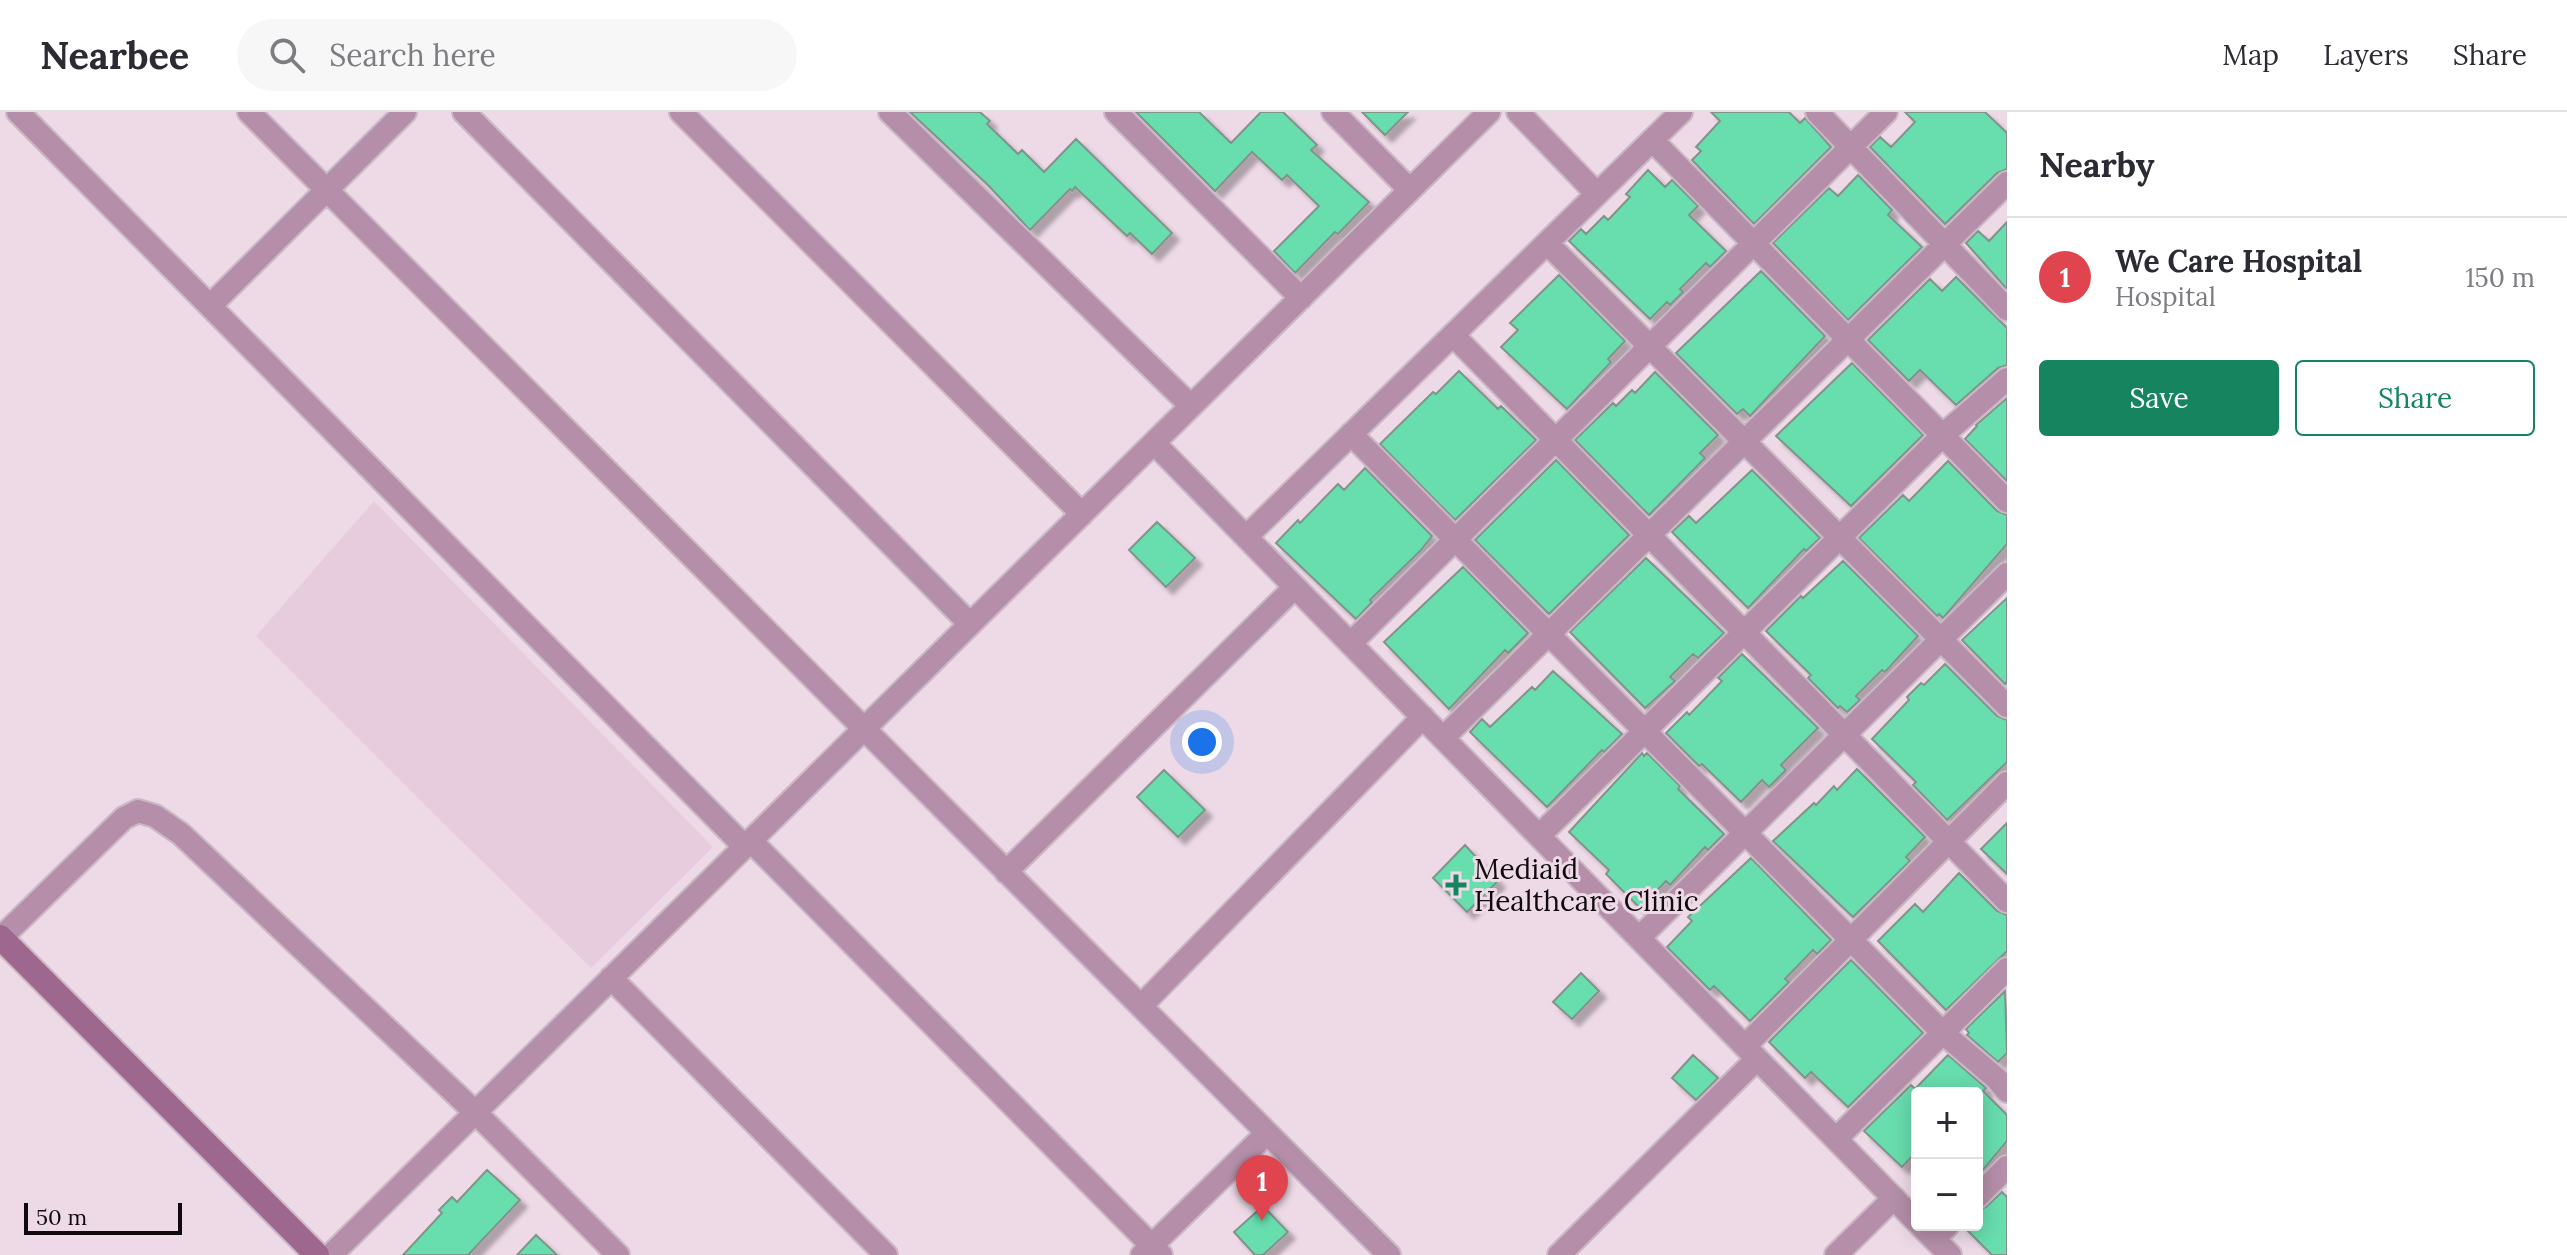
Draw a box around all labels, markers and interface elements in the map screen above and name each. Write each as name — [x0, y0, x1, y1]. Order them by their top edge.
search box — [237, 19, 797, 91]
text: Nearbee — [40, 31, 189, 79]
icon: search — [265, 33, 309, 77]
text: Search here — [329, 36, 496, 74]
text: Map — [2222, 37, 2279, 73]
text: Layers — [2323, 37, 2409, 73]
text: Share — [2453, 37, 2527, 73]
text: Nearby — [2039, 143, 2155, 186]
text: We Care Hospital — [2115, 242, 2362, 280]
text: 1 — [2060, 261, 2070, 294]
text: 150 m — [2465, 261, 2535, 294]
text: Hospital — [2115, 280, 2216, 313]
button: Save — [2039, 360, 2279, 436]
button: Share — [2295, 360, 2535, 436]
your location — [1182, 722, 1222, 762]
place label: Mediaid Healthcare Clinic — [1474, 851, 1699, 919]
marker: Mediaid Healthcare Clinic — [1445, 874, 1467, 896]
map controls — [1911, 1087, 1983, 1231]
button: + — [1911, 1087, 1983, 1159]
pin: 1 — [1236, 1155, 1288, 1221]
button: − — [1911, 1159, 1983, 1231]
scale bar — [24, 1199, 182, 1235]
text: 50 m — [36, 1203, 87, 1231]

